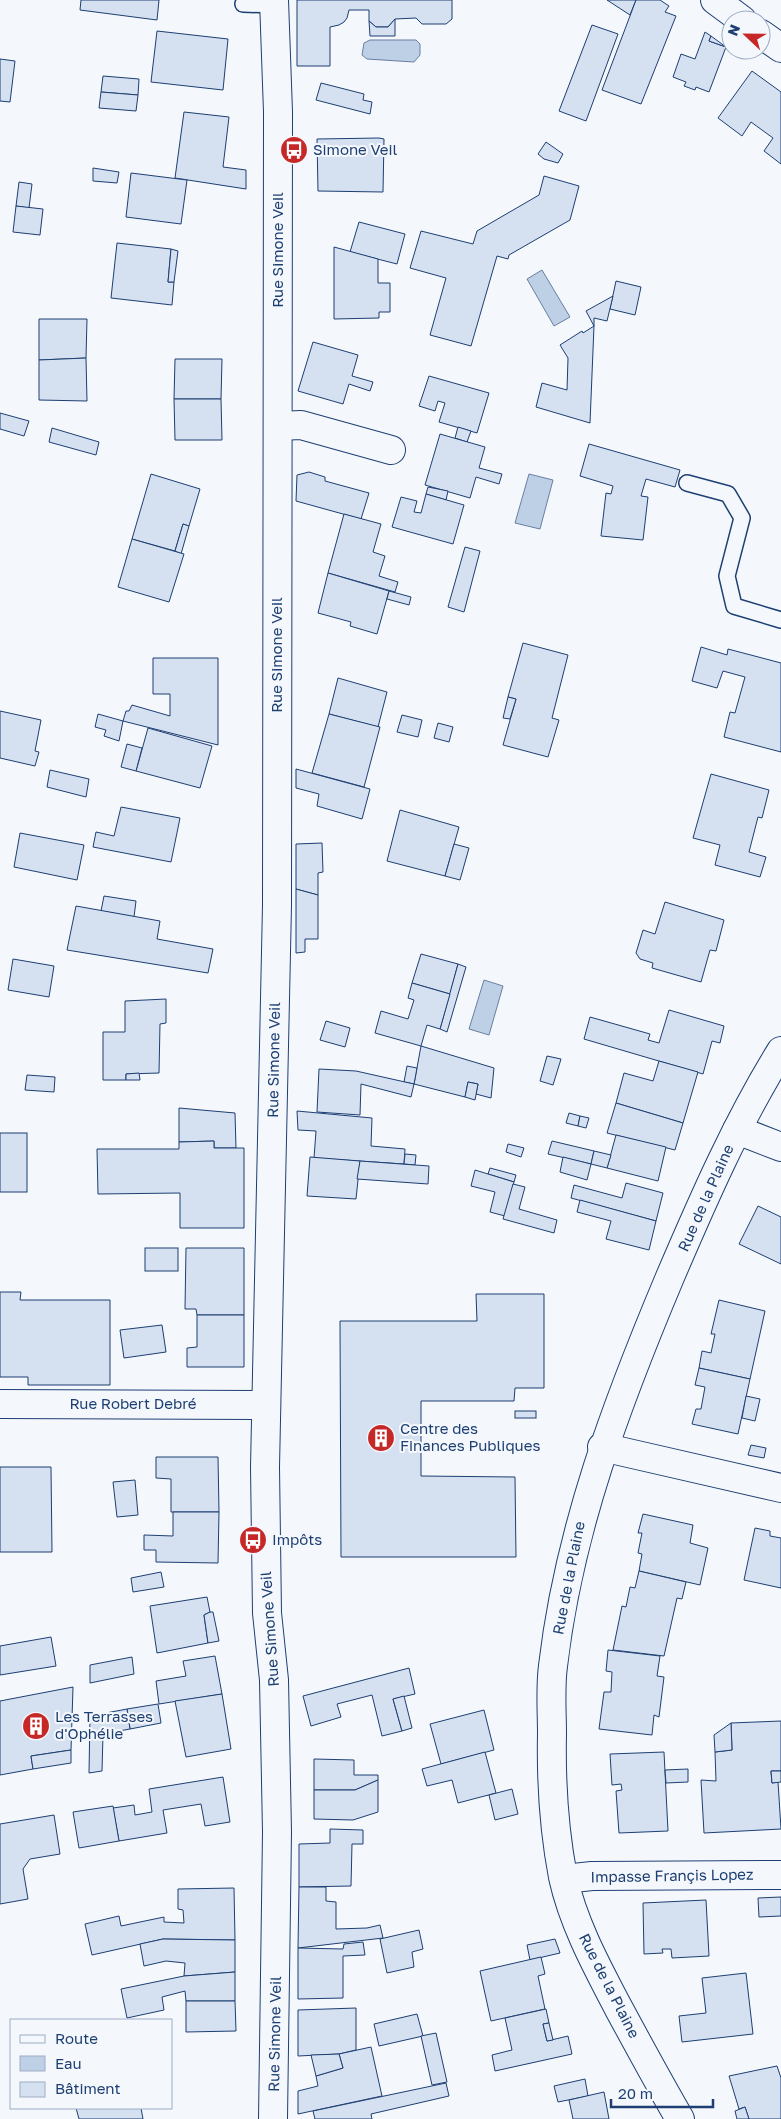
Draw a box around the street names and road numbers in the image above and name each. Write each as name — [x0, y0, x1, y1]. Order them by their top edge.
street label: Rue Simone Veil — [268, 192, 286, 308]
street label: Rue Simone Veil — [267, 597, 285, 713]
street label: Rue Simone Veil — [263, 1002, 283, 1118]
street label: Rue de la Plaine — [673, 1141, 737, 1254]
street label: Rue Robert Debré — [69, 1394, 197, 1412]
street label: Rue de la Plaine — [548, 1519, 588, 1636]
street label: Rue Simone Veil — [256, 1571, 282, 1687]
street label: Impasse Françis Lopez — [590, 1865, 754, 1885]
street label: Rue de la Plaine — [576, 1930, 644, 2041]
street label: Rue Simone Veil — [264, 1976, 284, 2092]

